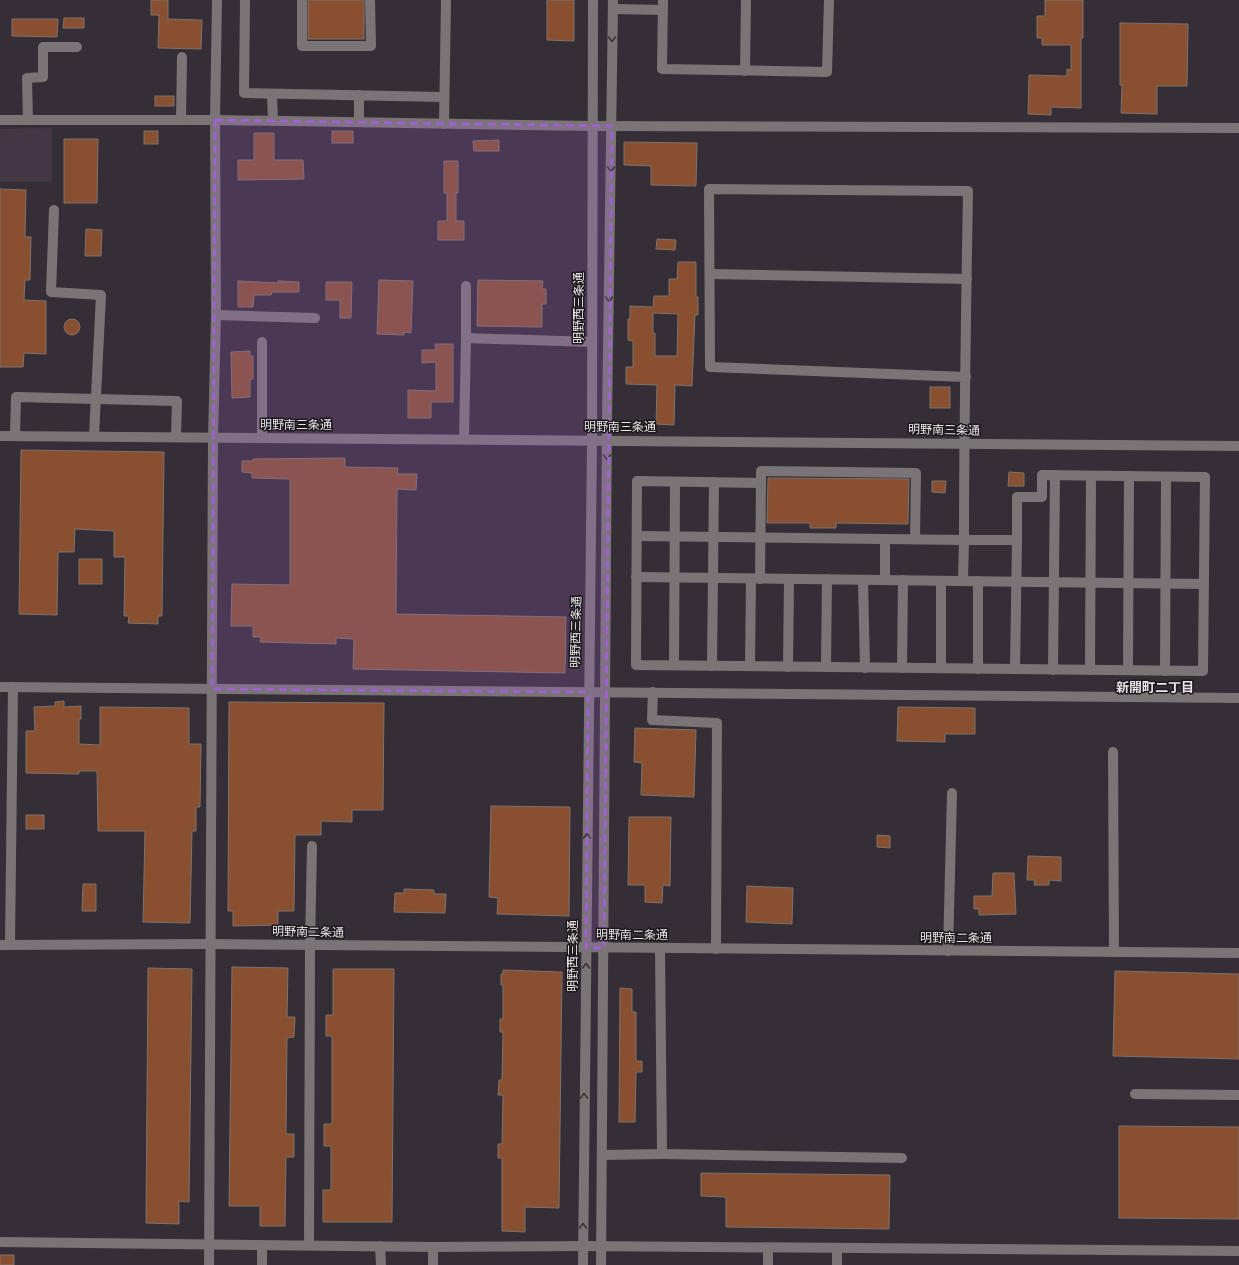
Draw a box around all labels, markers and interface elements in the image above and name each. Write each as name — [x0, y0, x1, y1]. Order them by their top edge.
one-way arrow — [608, 36, 616, 42]
one-way arrow — [607, 166, 615, 172]
street label: 明野西三条通 — [572, 272, 585, 344]
one-way arrow — [605, 296, 613, 302]
street label: 明野南三条通 — [260, 418, 332, 431]
street label: 明野南三条通 — [584, 420, 656, 433]
street label: 明野南三条通 — [908, 422, 980, 437]
one-way arrow — [603, 454, 611, 460]
street label: 明野西三条通 — [568, 596, 583, 668]
district label: 新開町二丁目 — [1116, 680, 1194, 694]
one-way arrow — [583, 833, 591, 839]
street label: 明野西三条通 — [566, 920, 579, 992]
street label: 明野南二条通 — [272, 924, 344, 939]
street label: 明野南二条通 — [596, 928, 668, 941]
street label: 明野南二条通 — [920, 931, 992, 944]
one-way arrow — [582, 963, 590, 969]
one-way arrow — [580, 1093, 589, 1099]
one-way arrow — [579, 1223, 587, 1229]

